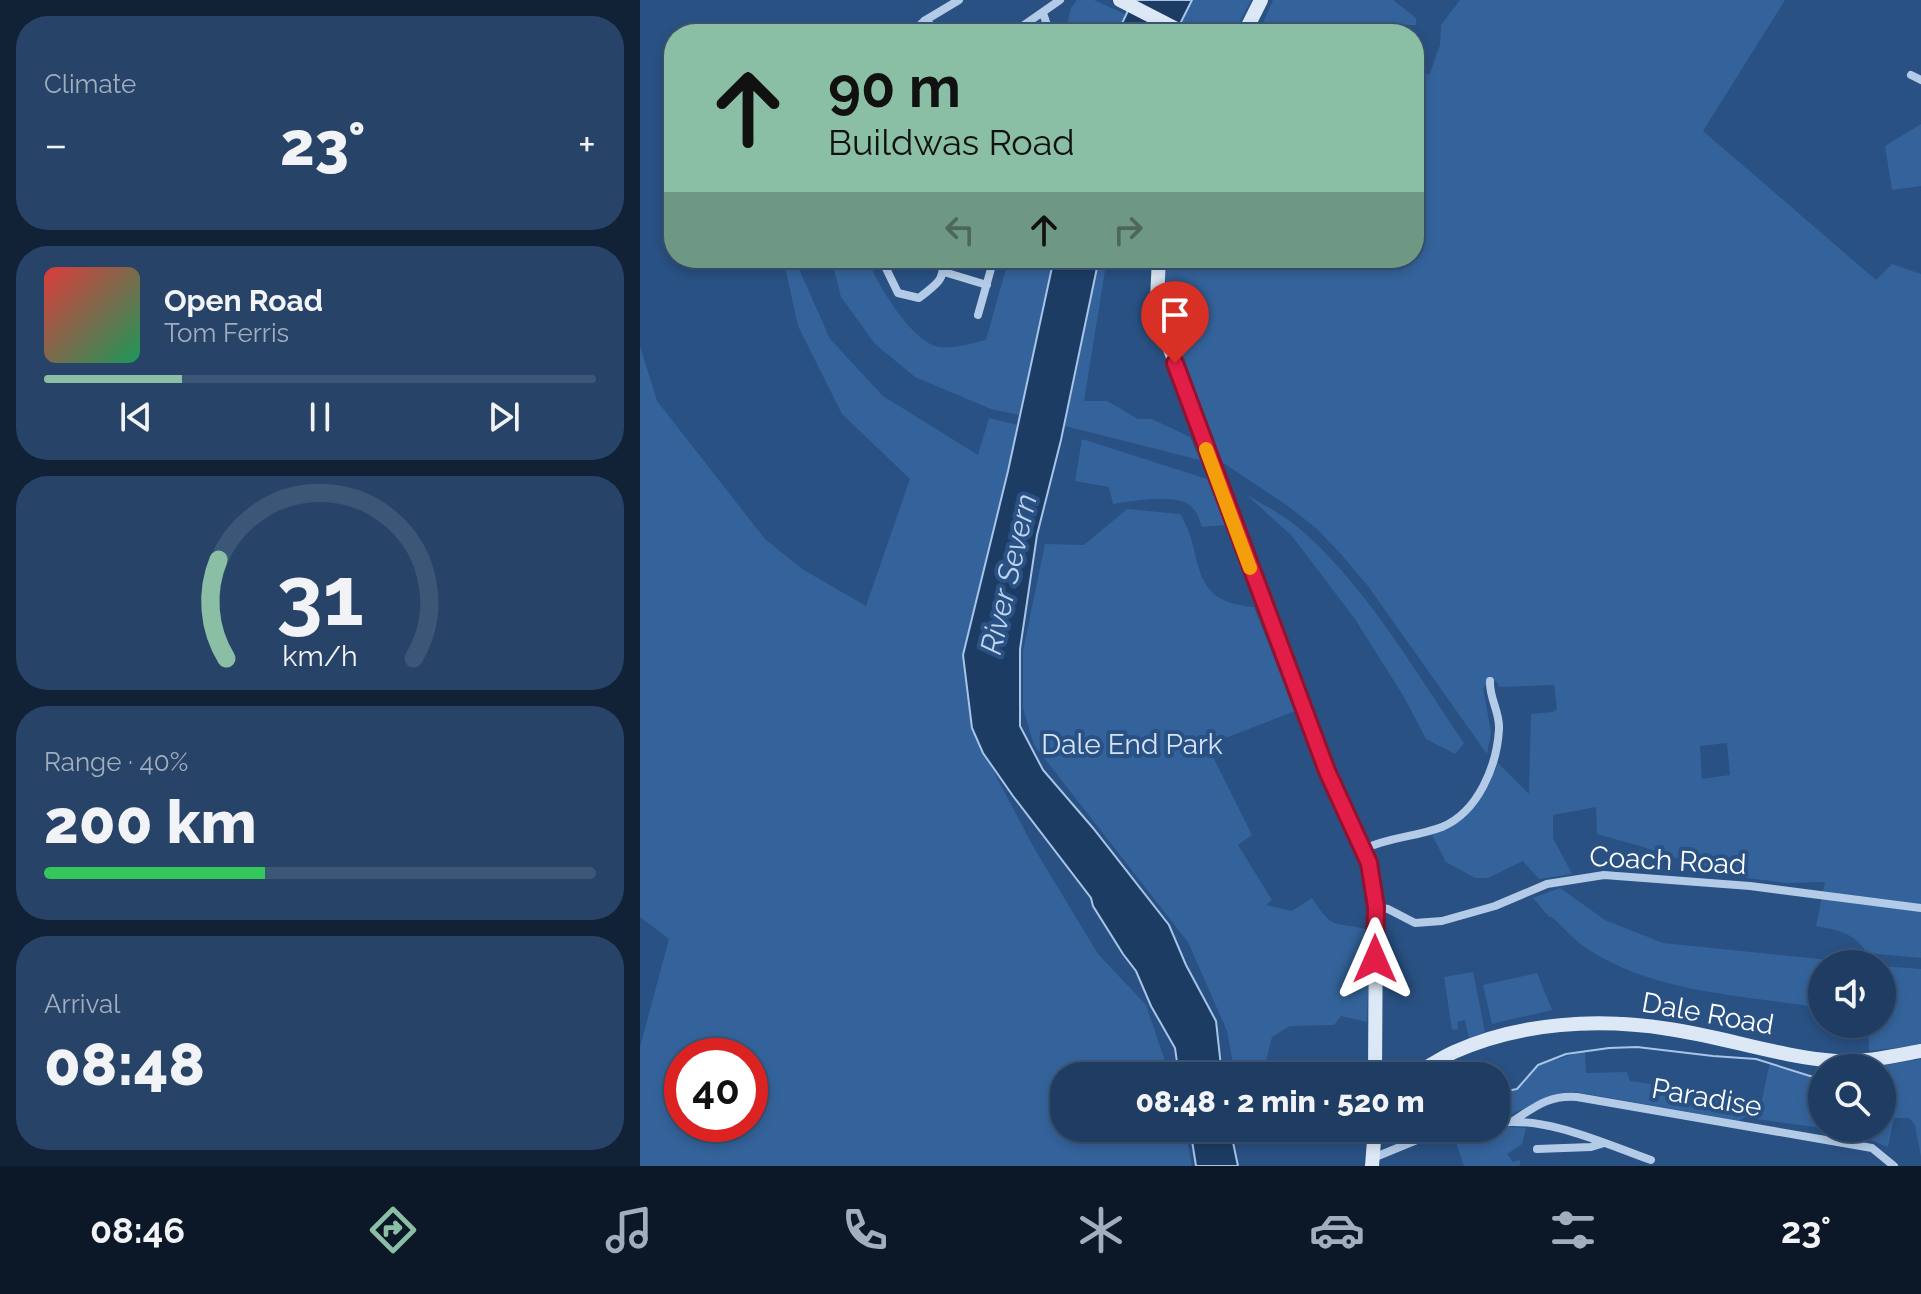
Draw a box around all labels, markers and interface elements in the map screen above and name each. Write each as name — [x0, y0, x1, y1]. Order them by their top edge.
text: 90 m — [828, 54, 961, 120]
icon: ahead — [696, 56, 800, 160]
text: Climate — [44, 69, 136, 99]
text: 23° — [280, 109, 366, 179]
text: − — [44, 119, 68, 170]
text: + — [578, 119, 596, 170]
text: Buildwas Road — [828, 121, 1075, 163]
icon: left — [938, 208, 982, 252]
icon: ahead — [1022, 208, 1066, 252]
icon: right — [1106, 208, 1150, 252]
pin — [1141, 281, 1209, 363]
text: Open Road — [164, 283, 323, 318]
icon: arrive — [1153, 293, 1197, 337]
text: Tom Ferris — [164, 318, 289, 348]
icon: previous — [114, 395, 158, 439]
icon: pause — [298, 395, 342, 439]
icon: next — [482, 395, 526, 439]
water label: River Severn — [973, 490, 1044, 658]
text: 31 — [276, 547, 364, 644]
text: km/h — [282, 639, 358, 673]
park label: Dale End Park — [1041, 728, 1223, 761]
text: Range · 40% — [44, 747, 188, 777]
text: 200 km — [44, 787, 257, 857]
street label: Coach Road — [1589, 840, 1747, 881]
position arrow — [1333, 917, 1417, 1001]
map controls — [1808, 950, 1896, 1142]
button: sound — [1808, 950, 1896, 1038]
street label: Dale Road — [1639, 986, 1777, 1041]
text: Arrival — [44, 989, 120, 1019]
text: 08:48 — [44, 1029, 205, 1099]
speed limit sign: 40 — [664, 1038, 768, 1142]
button: search — [1808, 1054, 1896, 1142]
street label: Paradise — [1649, 1072, 1764, 1123]
text: 08:48 · 2 min · 520 m — [1135, 1084, 1425, 1119]
icon: directions — [365, 1202, 421, 1258]
icon: music — [601, 1202, 657, 1258]
icon: phone — [837, 1202, 893, 1258]
icon: climate — [1073, 1202, 1129, 1258]
icon: car — [1309, 1202, 1365, 1258]
icon: filters — [1545, 1202, 1601, 1258]
text: 08:46 — [90, 1209, 185, 1251]
text: 23° — [1781, 1209, 1831, 1251]

